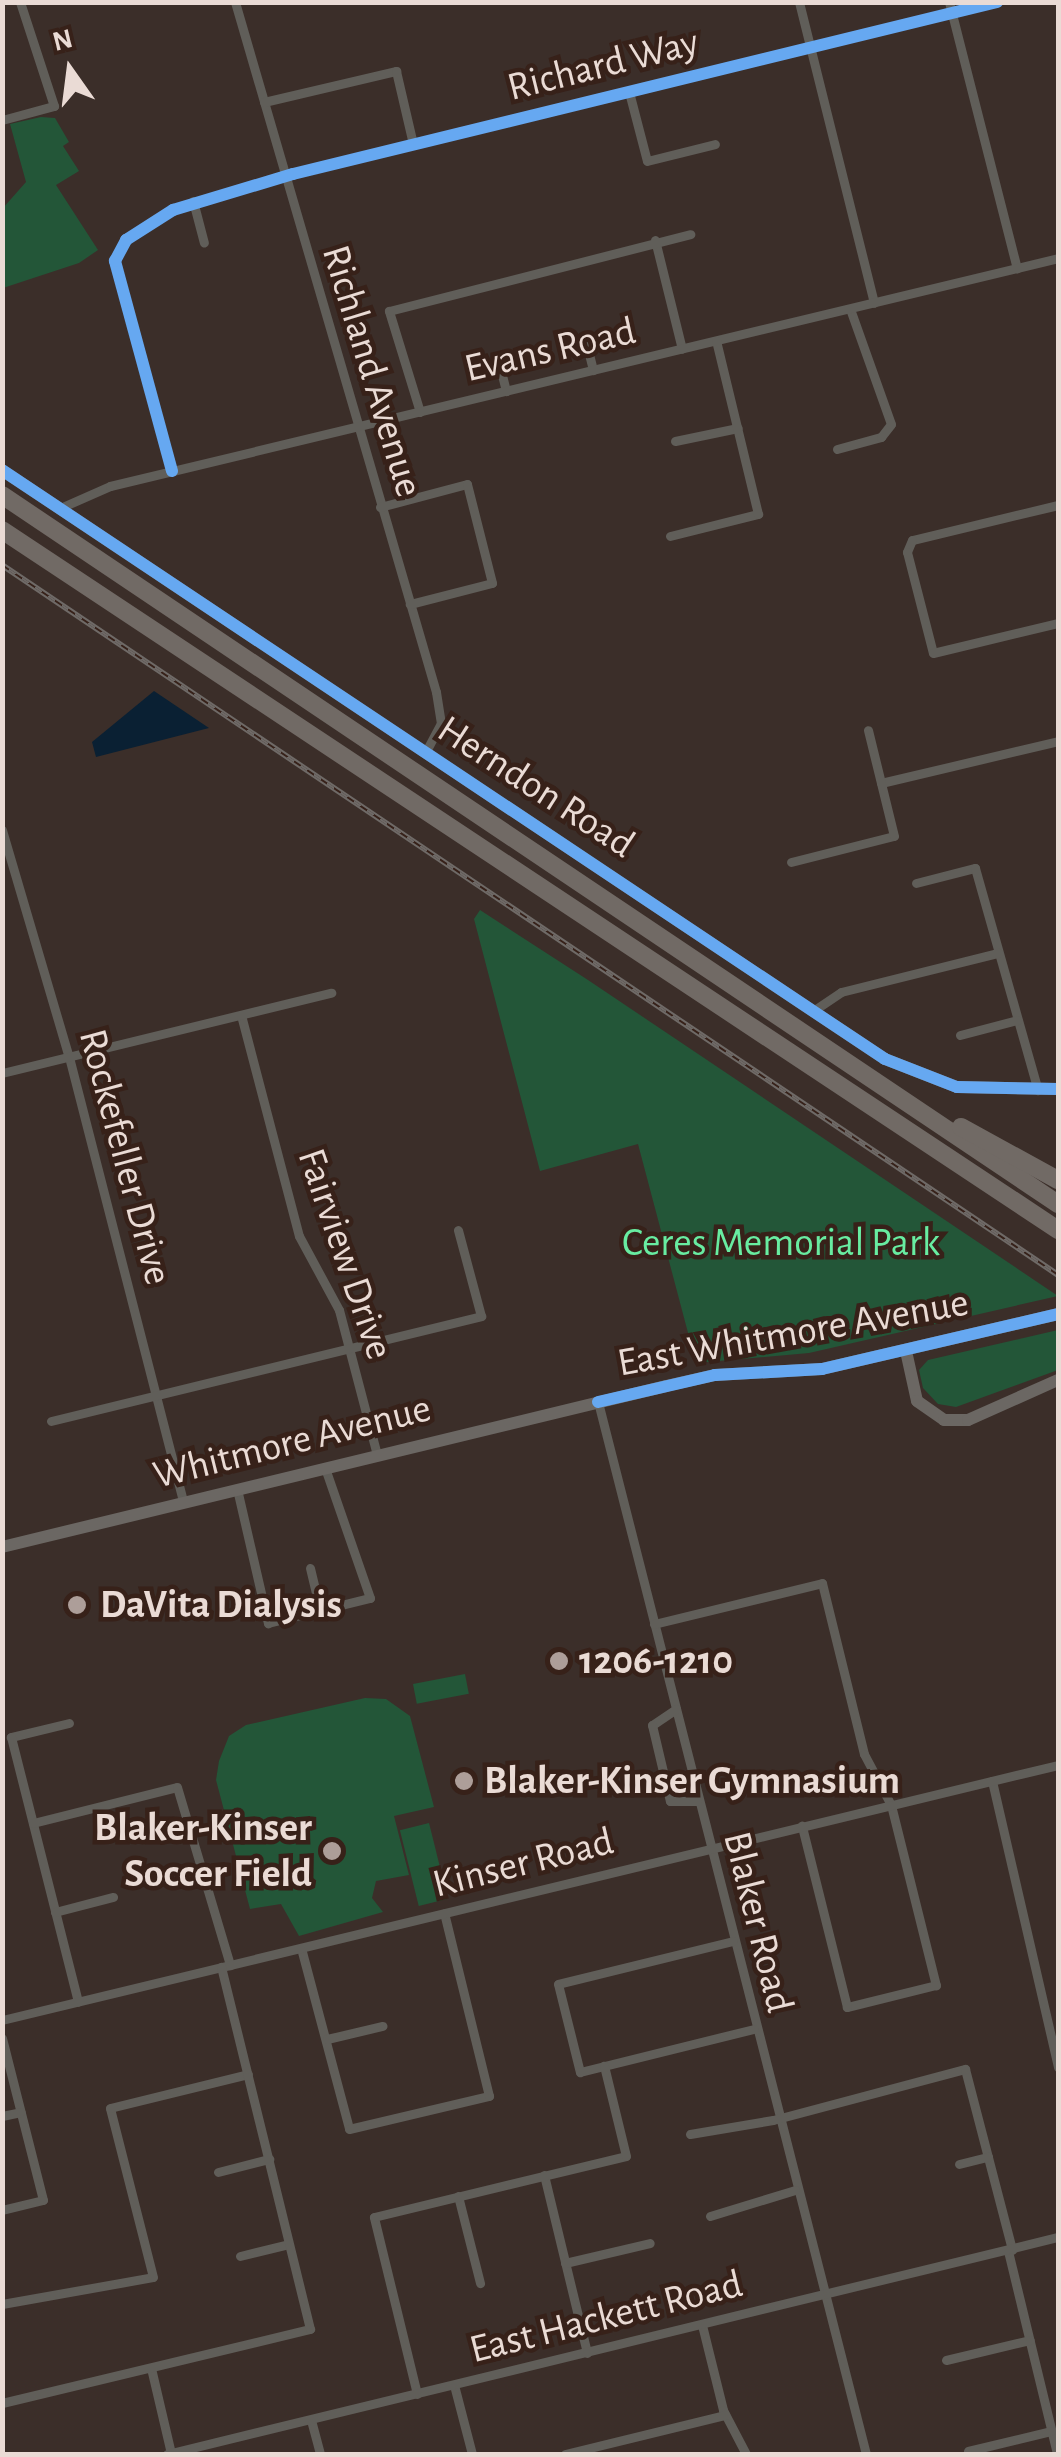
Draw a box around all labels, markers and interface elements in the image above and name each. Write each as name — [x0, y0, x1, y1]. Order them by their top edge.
street label: Richard Way — [503, 18, 703, 112]
north arrow — [20, 20, 120, 120]
text: N — [50, 25, 76, 57]
street label: Richland Avenue — [311, 239, 433, 503]
street label: Evans Road — [460, 307, 640, 393]
street label: Herndon Road — [428, 706, 644, 868]
street label: Rockefeller Drive — [68, 1024, 182, 1290]
street label: Fairview Drive — [287, 1142, 403, 1366]
park label: Ceres Memorial Park — [622, 1219, 940, 1267]
street label: East Whitmore Avenue — [614, 1279, 972, 1387]
street label: Whitmore Avenue — [148, 1384, 436, 1500]
place label: DaVita Dialysis — [100, 1581, 342, 1629]
marker: DaVita Dialysis — [64, 1592, 90, 1618]
place label: 1206-1210 — [579, 1637, 733, 1685]
marker: 1206-1210 — [548, 1650, 570, 1672]
place label: Blaker-Kinser Gymnasium — [484, 1757, 900, 1805]
marker: Blaker-Kinser Gymnasium — [453, 1770, 475, 1792]
place label: Blaker-Kinser Soccer Field — [94, 1804, 312, 1898]
street label: Kinser Road — [428, 1817, 618, 1909]
street label: Blaker Road — [712, 1826, 804, 2018]
marker: Blaker-Kinser Soccer Field — [321, 1840, 343, 1862]
street label: East Hackett Road — [465, 2260, 747, 2374]

